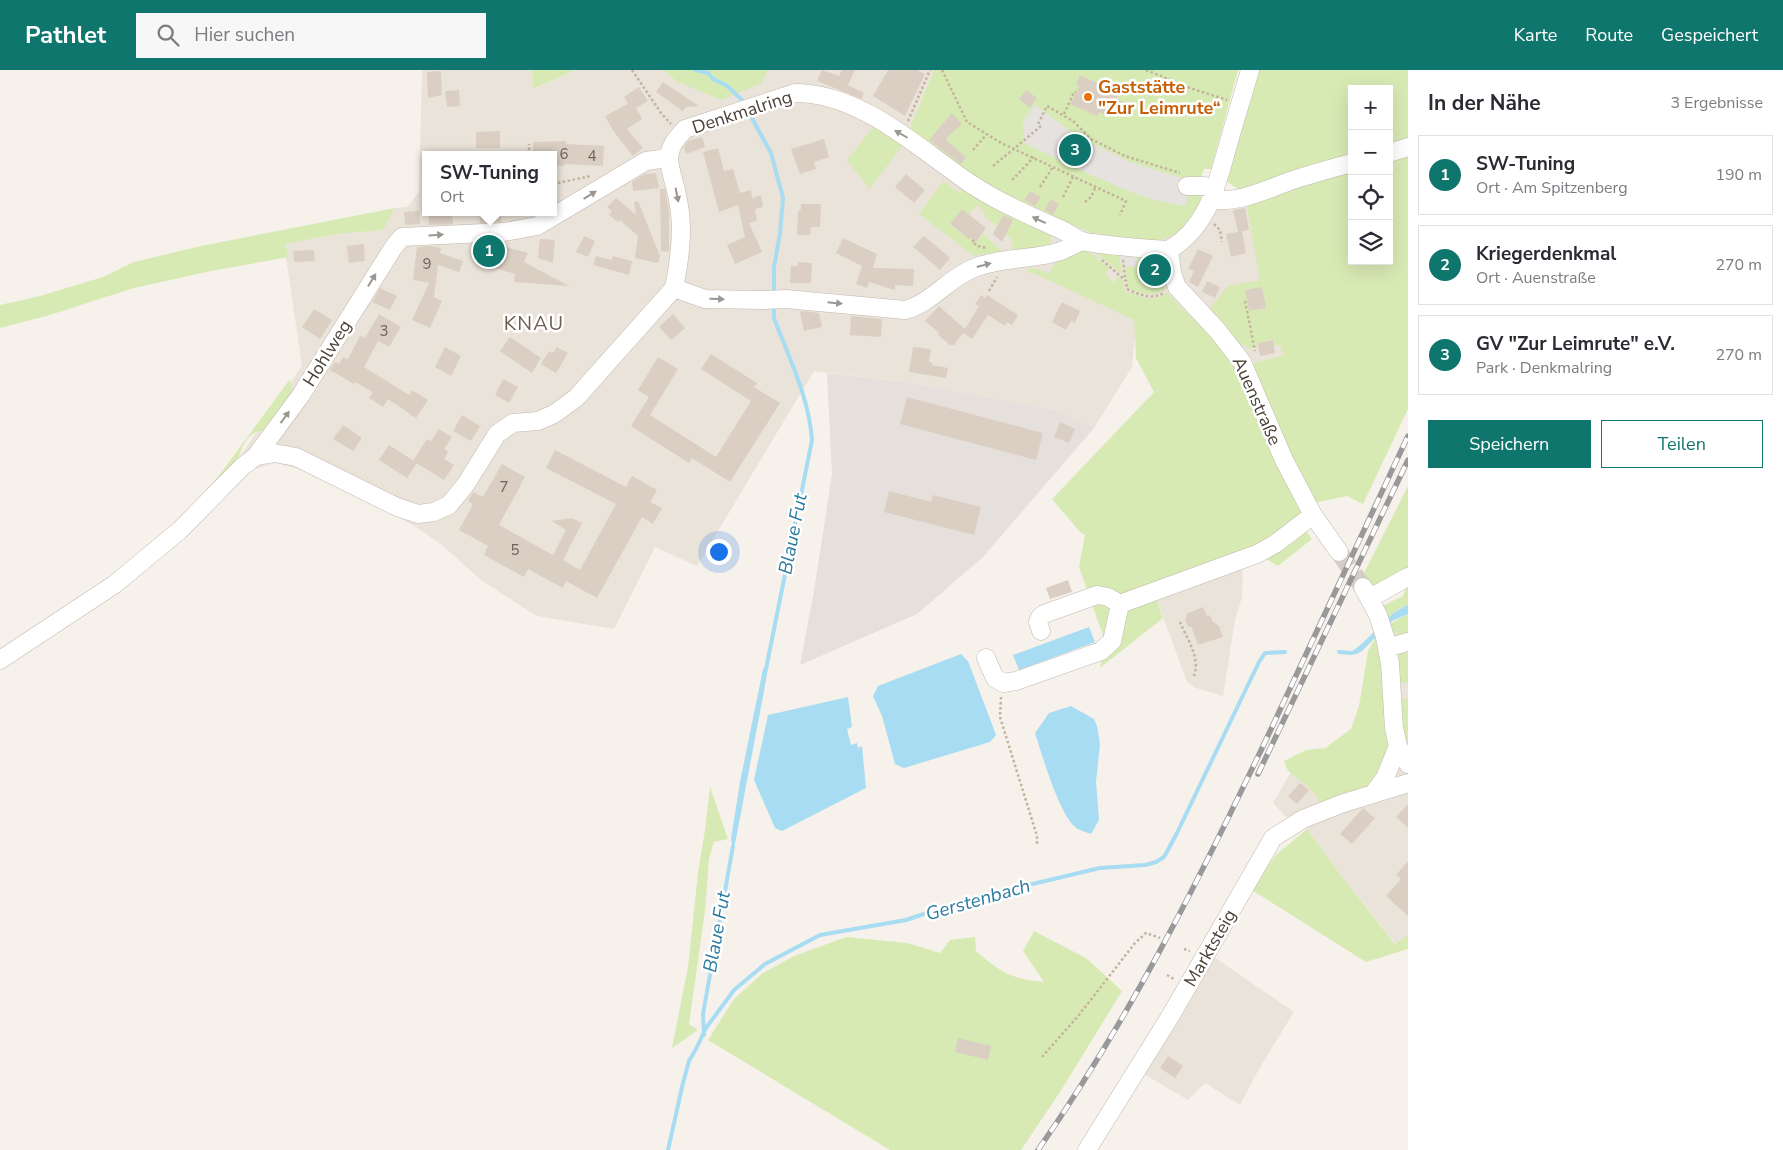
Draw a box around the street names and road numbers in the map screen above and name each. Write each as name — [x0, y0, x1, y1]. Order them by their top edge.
street label: Denkmalring — [689, 85, 795, 139]
street label: Hohlweg — [297, 315, 357, 391]
street label: Auenstraße — [1227, 353, 1287, 449]
street label: Marktsteig — [1178, 905, 1242, 991]

